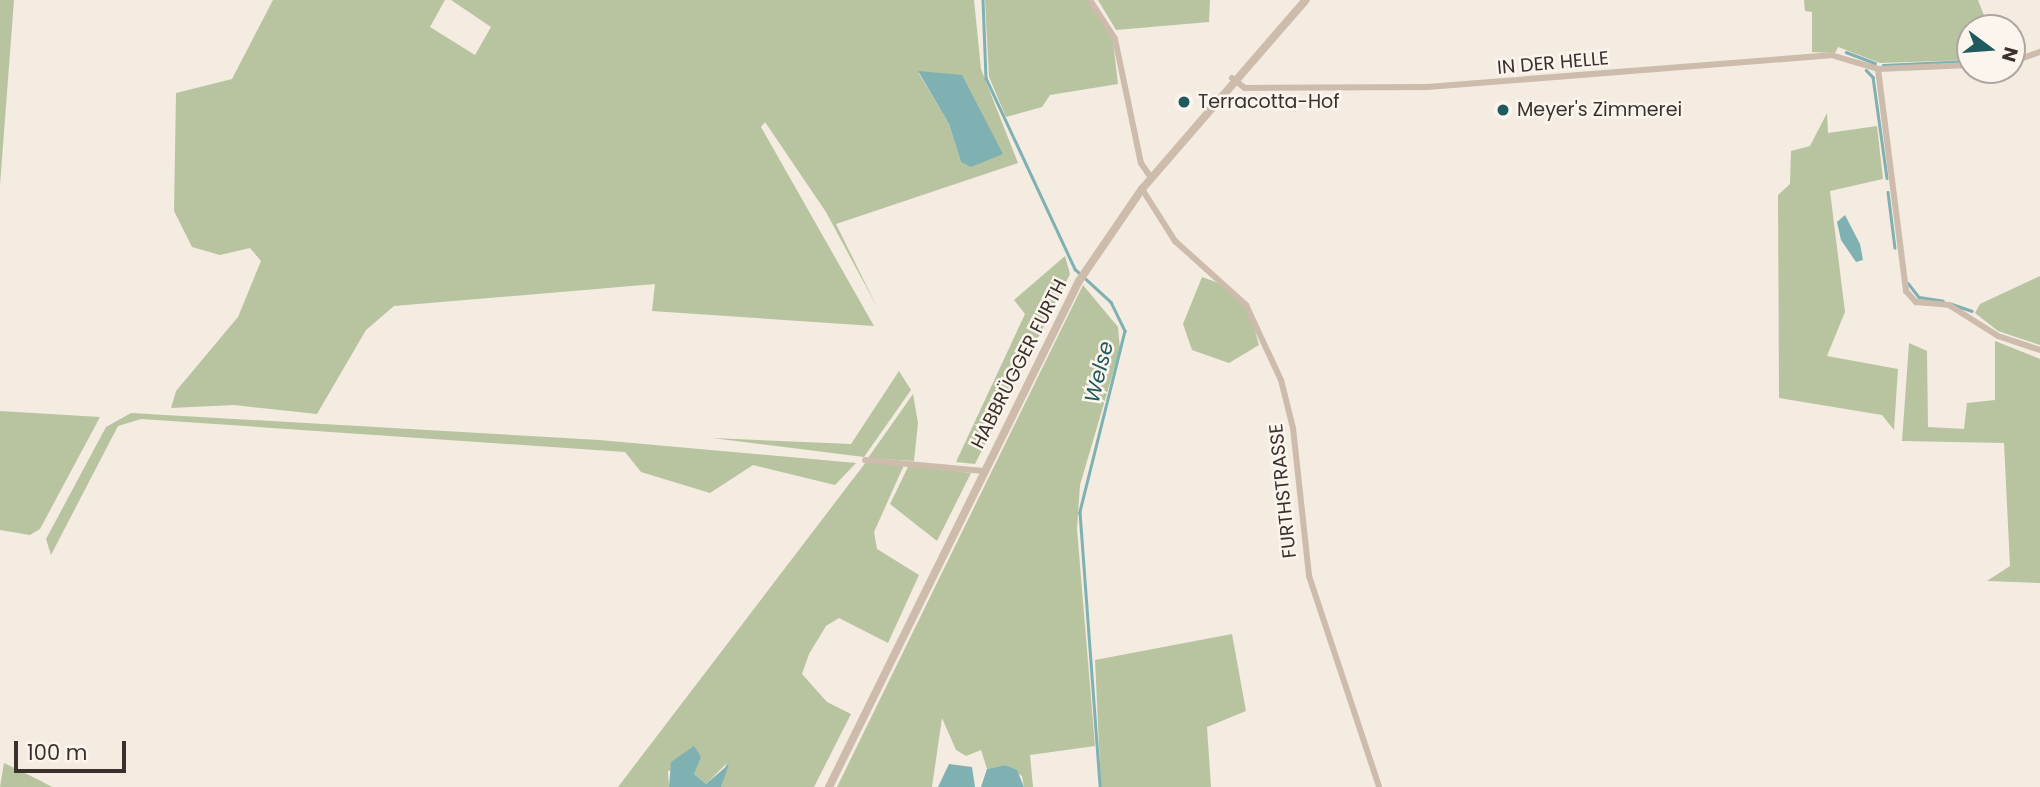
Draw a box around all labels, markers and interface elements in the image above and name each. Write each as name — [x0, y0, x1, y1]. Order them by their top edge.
north arrow — [1956, 14, 2026, 84]
text: N — [1995, 44, 2025, 65]
street label: IN DER HELLE — [1496, 47, 1610, 79]
place label: Terracotta-Hof — [1198, 91, 1339, 113]
marker: Terracotta-Hof — [1176, 94, 1192, 110]
place label: Meyer's Zimmerei — [1517, 99, 1682, 121]
marker: Meyer's Zimmerei — [1495, 102, 1511, 118]
street label: HABBRÜGGER FURTH — [966, 276, 1072, 452]
water label: Welse — [1079, 339, 1119, 405]
street label: FURTHSTRASSE — [1265, 423, 1301, 559]
scale bar — [18, 728, 130, 772]
text: 100 m — [27, 738, 87, 767]

